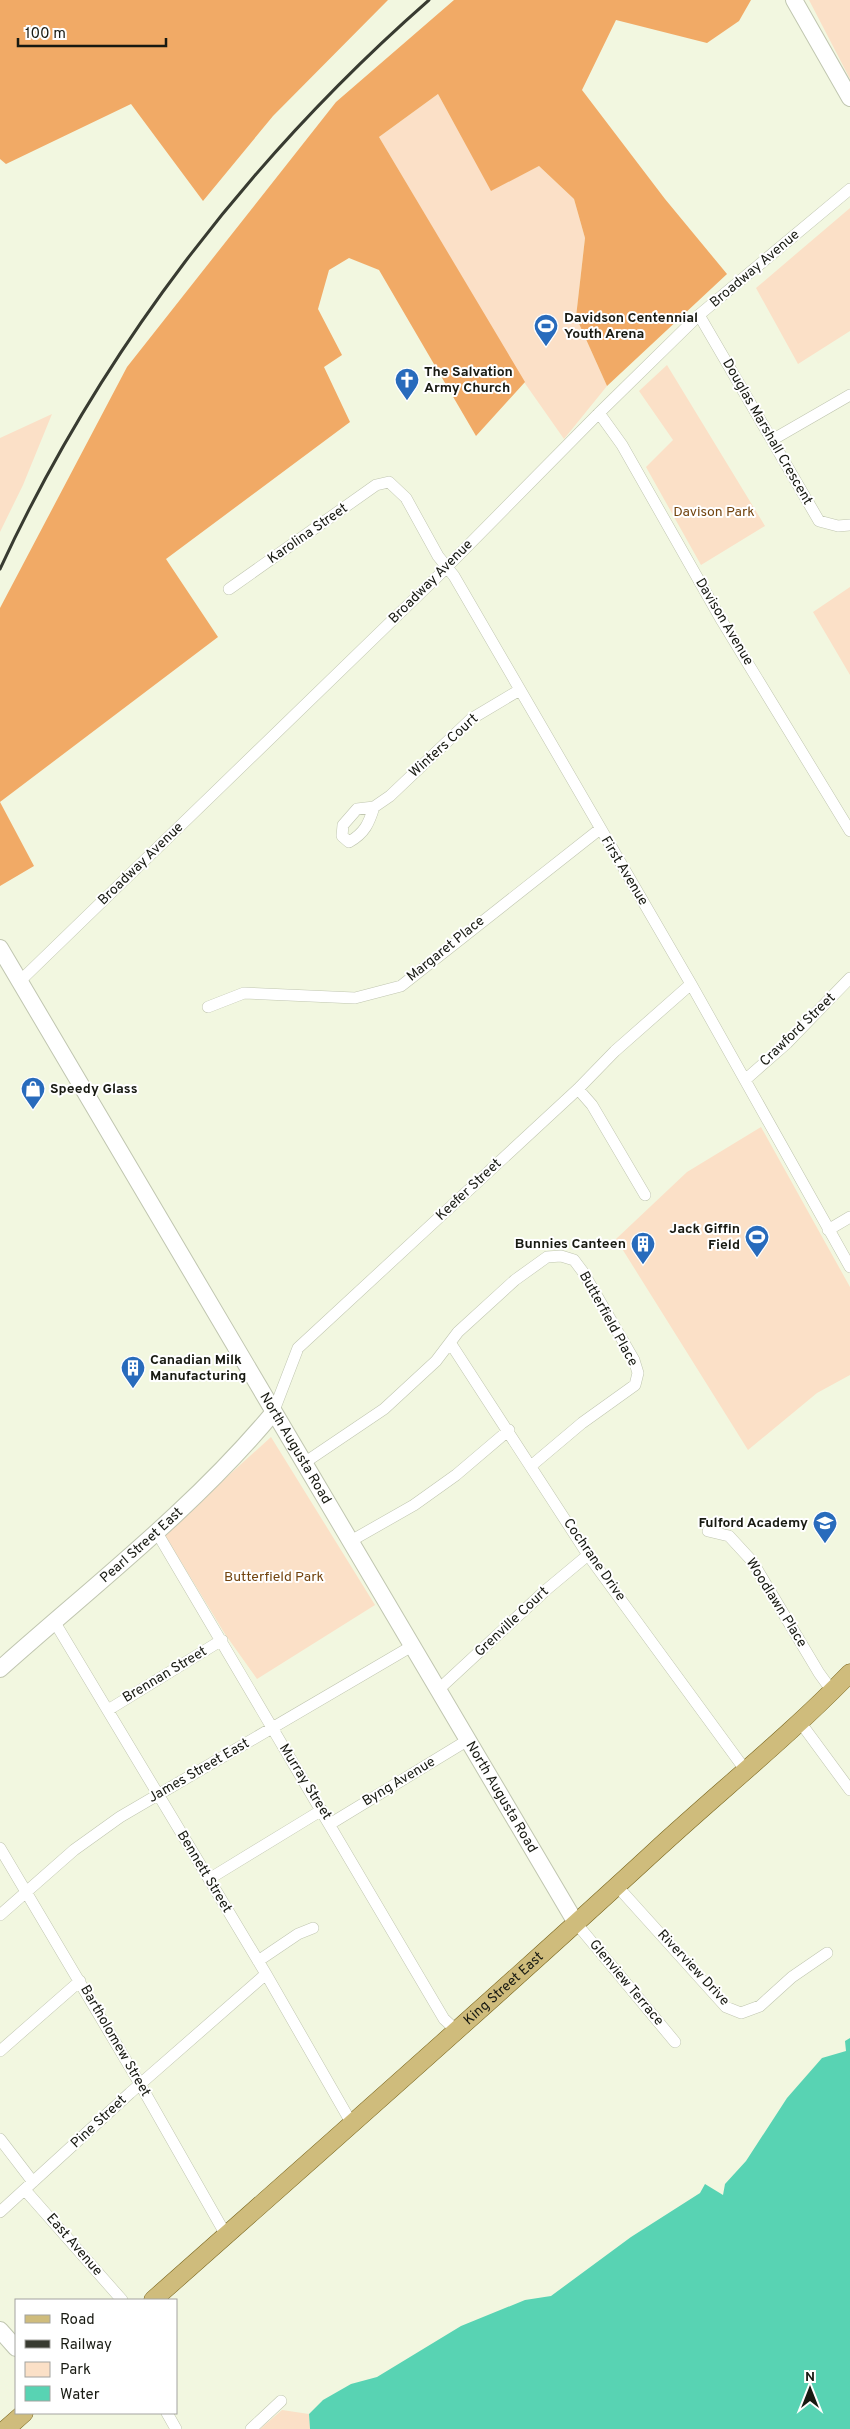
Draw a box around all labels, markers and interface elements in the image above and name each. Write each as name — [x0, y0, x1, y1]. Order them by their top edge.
scale bar — [18, 15, 165, 47]
text: 100 m — [25, 25, 66, 44]
street label: Broadway Avenue — [707, 227, 803, 311]
place label: Davidson Centennial Youth Arena — [564, 310, 698, 343]
sports icon: Davidson Centennial Youth Arena — [533, 313, 559, 347]
street label: Douglas Marshall Crescent — [718, 356, 816, 508]
place label: The Salvation Army Church — [424, 364, 513, 397]
church icon: The Salvation Army Church — [394, 367, 420, 401]
street label: Karolina Street — [265, 500, 351, 568]
park label: Davison Park — [673, 504, 755, 521]
street label: Broadway Avenue — [385, 536, 477, 628]
street label: Davison Avenue — [691, 575, 757, 669]
street label: Winters Court — [406, 711, 482, 781]
street label: Broadway Avenue — [95, 819, 187, 909]
street label: First Avenue — [597, 833, 651, 909]
street label: Margaret Place — [404, 913, 488, 985]
street label: Crawford Street — [757, 990, 839, 1070]
shop icon: Speedy Glass — [20, 1076, 46, 1110]
place label: Speedy Glass — [50, 1081, 138, 1098]
street label: Keefer Street — [433, 1155, 505, 1225]
place label: Jack Giffin Field — [669, 1221, 740, 1254]
sports icon: Jack Giffin Field — [744, 1224, 770, 1258]
building icon: Bunnies Canteen — [630, 1231, 656, 1265]
place label: Bunnies Canteen — [515, 1236, 626, 1253]
street label: Butterfield Place — [575, 1269, 641, 1369]
place label: Canadian Milk Manufacturing — [150, 1352, 246, 1385]
building icon: Canadian Milk Manufacturing — [120, 1355, 146, 1389]
street label: North Augusta Road — [256, 1389, 335, 1507]
street label: Pearl Street East — [97, 1504, 187, 1587]
school or university icon: Fulford Academy — [812, 1510, 838, 1544]
street label: Cochrane Drive — [559, 1515, 629, 1605]
place label: Fulford Academy — [698, 1515, 808, 1532]
street label: Woodlawn Place — [742, 1555, 810, 1651]
park label: Butterfield Park — [224, 1569, 324, 1586]
street label: Grenville Court — [471, 1583, 553, 1661]
street label: Brennan Street — [120, 1643, 210, 1707]
street label: James Street East — [145, 1735, 253, 1807]
street label: North Augusta Road — [462, 1738, 541, 1856]
street label: Murray Street — [275, 1741, 335, 1823]
street label: Byng Avenue — [360, 1754, 438, 1810]
street label: Bennett Street — [173, 1828, 235, 1916]
street label: Riverview Drive — [653, 1926, 733, 2010]
street label: Glenview Terrace — [585, 1937, 667, 2029]
street label: King Street East — [460, 1948, 547, 2029]
street label: Bartholomew Street — [76, 1982, 154, 2100]
street label: Pine Street — [68, 2092, 130, 2152]
street label: East Avenue — [42, 2210, 106, 2280]
legend — [15, 2299, 178, 2414]
text: Road — [60, 2311, 95, 2330]
text: Railway — [60, 2336, 112, 2355]
text: Park — [60, 2361, 91, 2380]
north arrow — [785, 2364, 835, 2414]
text: N — [805, 2369, 815, 2386]
text: Water — [60, 2386, 100, 2405]

